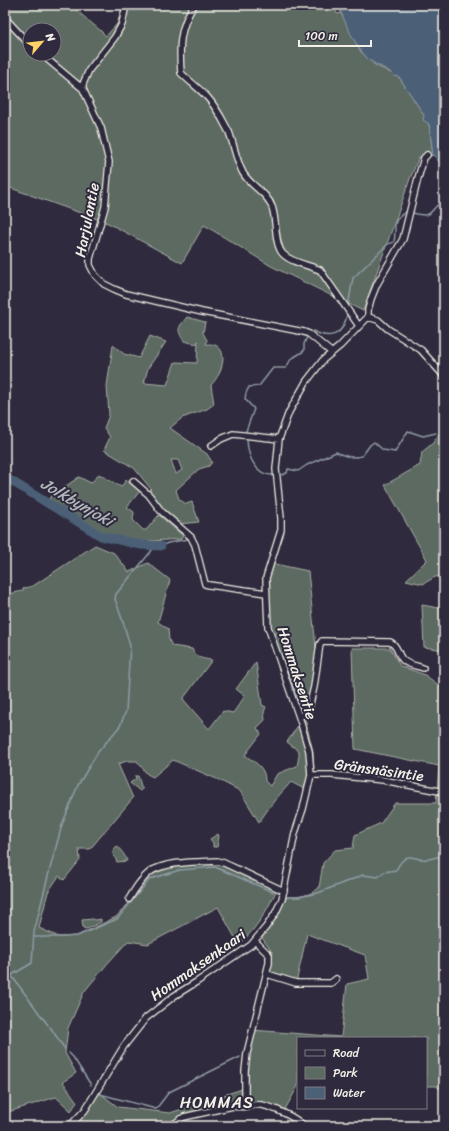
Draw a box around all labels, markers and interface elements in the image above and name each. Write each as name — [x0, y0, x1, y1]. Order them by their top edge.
north arrow — [22, 22, 62, 62]
scale bar — [299, 22, 371, 48]
text: 100 m — [305, 25, 338, 47]
text: N — [40, 29, 61, 46]
street label: Harjulantie — [67, 180, 107, 260]
water label: Jolkbynjoki — [35, 469, 122, 536]
street label: Hommaksentie — [270, 623, 324, 723]
street label: Gränsnäsintie — [333, 751, 425, 789]
street label: Hommaksenkaari — [145, 922, 252, 1008]
legend — [297, 1037, 427, 1109]
text: Road — [333, 1042, 360, 1064]
text: Park — [333, 1062, 358, 1084]
text: Water — [333, 1082, 366, 1104]
district label: HOMMAS — [180, 1088, 254, 1117]

